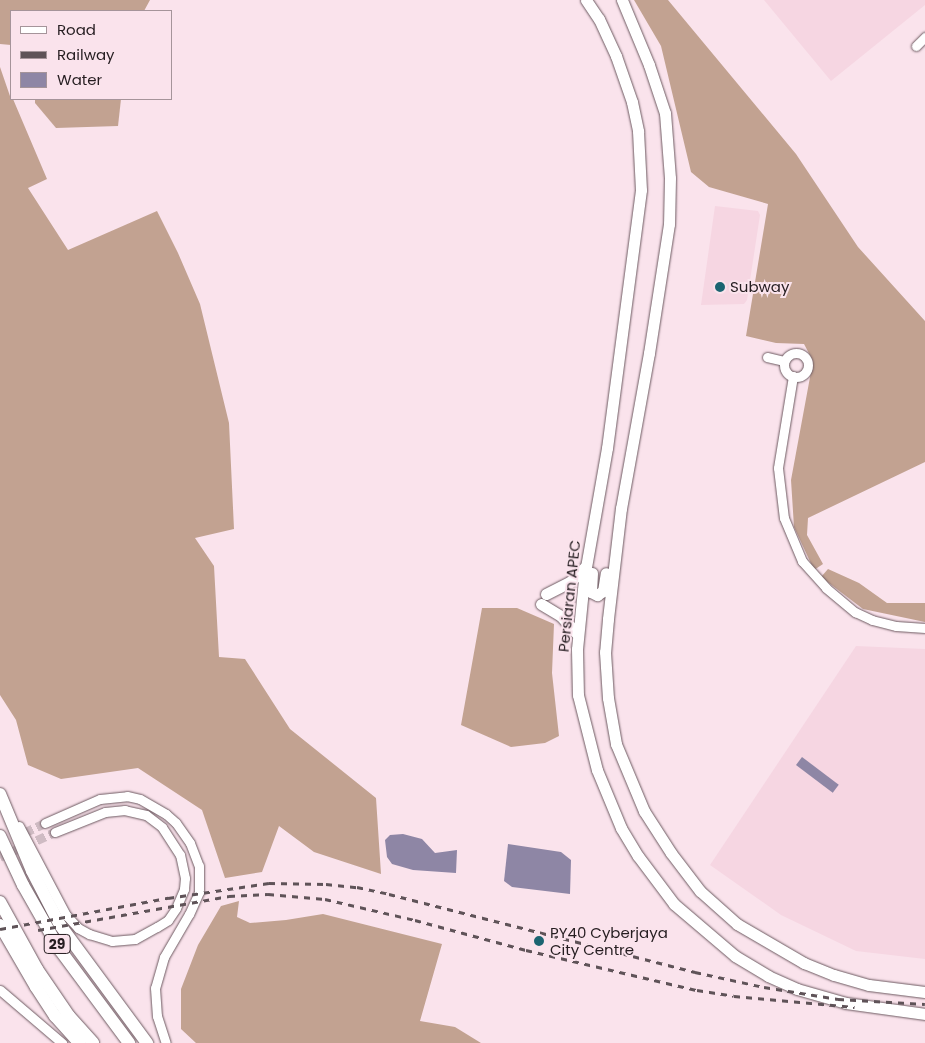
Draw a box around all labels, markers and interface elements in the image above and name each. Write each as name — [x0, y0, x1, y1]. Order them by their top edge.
legend — [10, 10, 172, 100]
text: Road — [57, 19, 96, 40]
text: Railway — [57, 44, 115, 65]
text: Water — [57, 69, 102, 90]
place label: Subway — [730, 278, 789, 296]
marker: Subway — [714, 281, 726, 293]
street label: Persiaran APEC — [554, 539, 584, 653]
place label: PY40 Cyberjaya City Centre — [550, 923, 668, 958]
road number: 29 — [43, 932, 71, 956]
marker: PY40 Cyberjaya City Centre — [532, 934, 546, 948]

